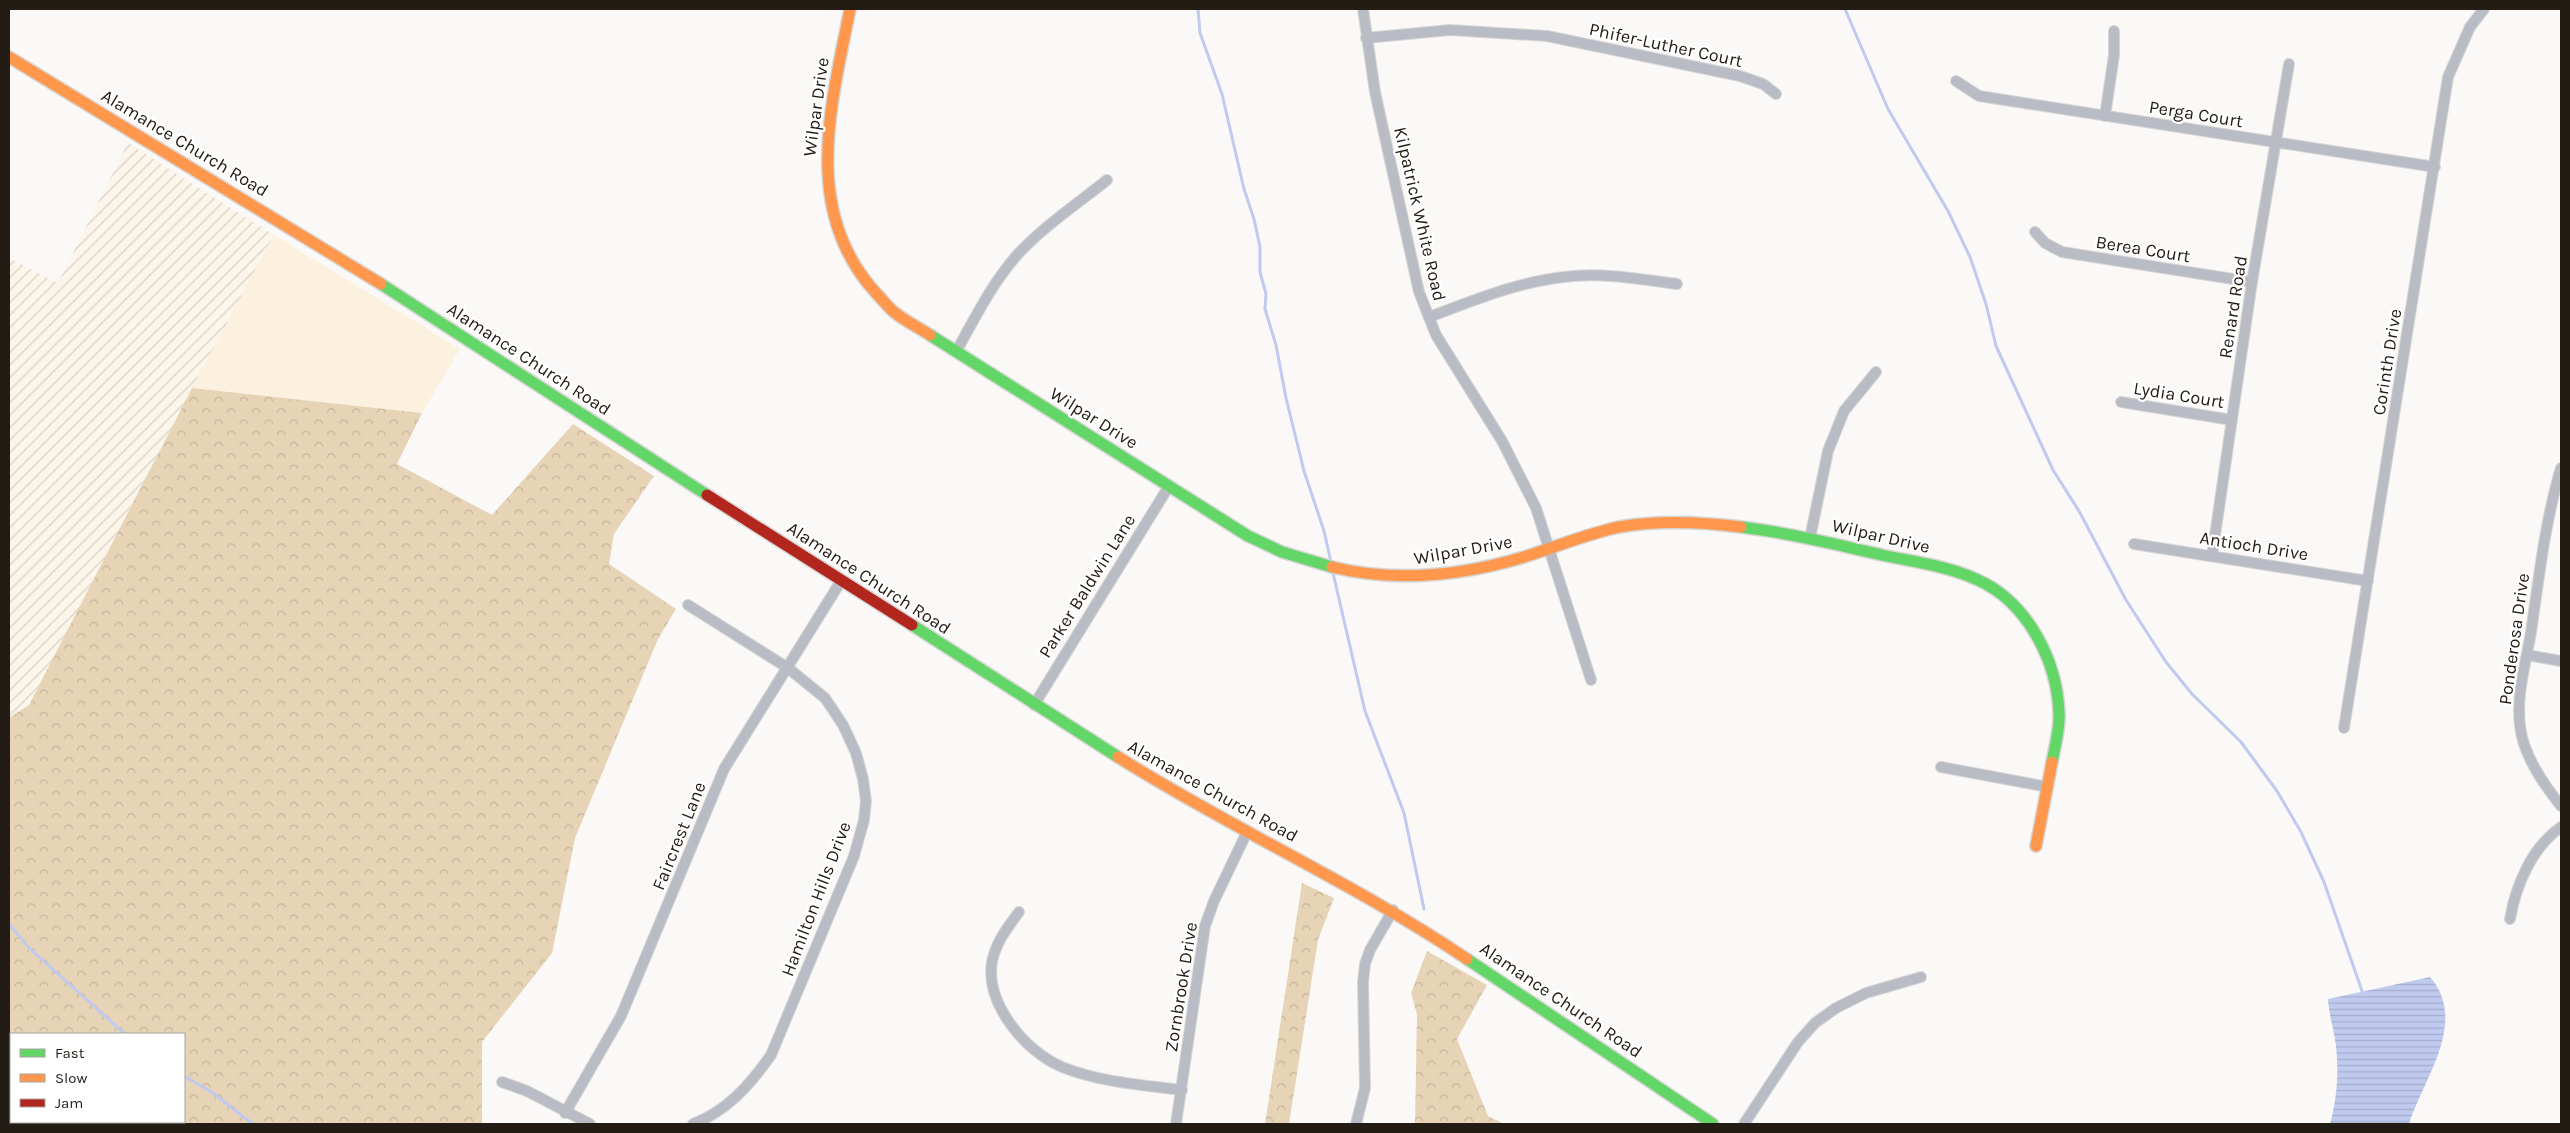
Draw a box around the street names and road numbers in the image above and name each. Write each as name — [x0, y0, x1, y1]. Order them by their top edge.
street label: Phifer-Luther Court — [1587, 18, 1745, 72]
street label: Wilpar Drive — [798, 56, 834, 158]
street label: Alamance Church Road — [98, 84, 272, 202]
street label: Perga Court — [2147, 96, 2245, 132]
street label: Kilpatrick White Road — [1389, 125, 1451, 303]
street label: Berea Court — [2094, 231, 2192, 267]
street label: Renard Road — [2214, 254, 2252, 360]
street label: Alamance Church Road — [443, 298, 615, 420]
street label: Corinth Drive — [2368, 307, 2406, 417]
street label: Lydia Court — [2132, 377, 2226, 413]
street label: Wilpar Drive — [1046, 382, 1142, 454]
street label: Parker Baldwin Lane — [1034, 510, 1140, 662]
street label: Wilpar Drive — [1830, 514, 1932, 558]
street label: Alamance Church Road — [783, 517, 955, 639]
street label: Antioch Drive — [2198, 527, 2310, 565]
street label: Wilpar Drive — [1412, 531, 1514, 569]
street label: Ponderosa Drive — [2494, 572, 2534, 706]
street label: Alamance Church Road — [1124, 735, 1302, 847]
street label: Faircrest Lane — [647, 779, 711, 893]
street label: Hamilton Hills Drive — [776, 818, 856, 980]
street label: Zornbrook Drive — [1160, 921, 1202, 1053]
street label: Alamance Church Road — [1476, 938, 1646, 1062]

